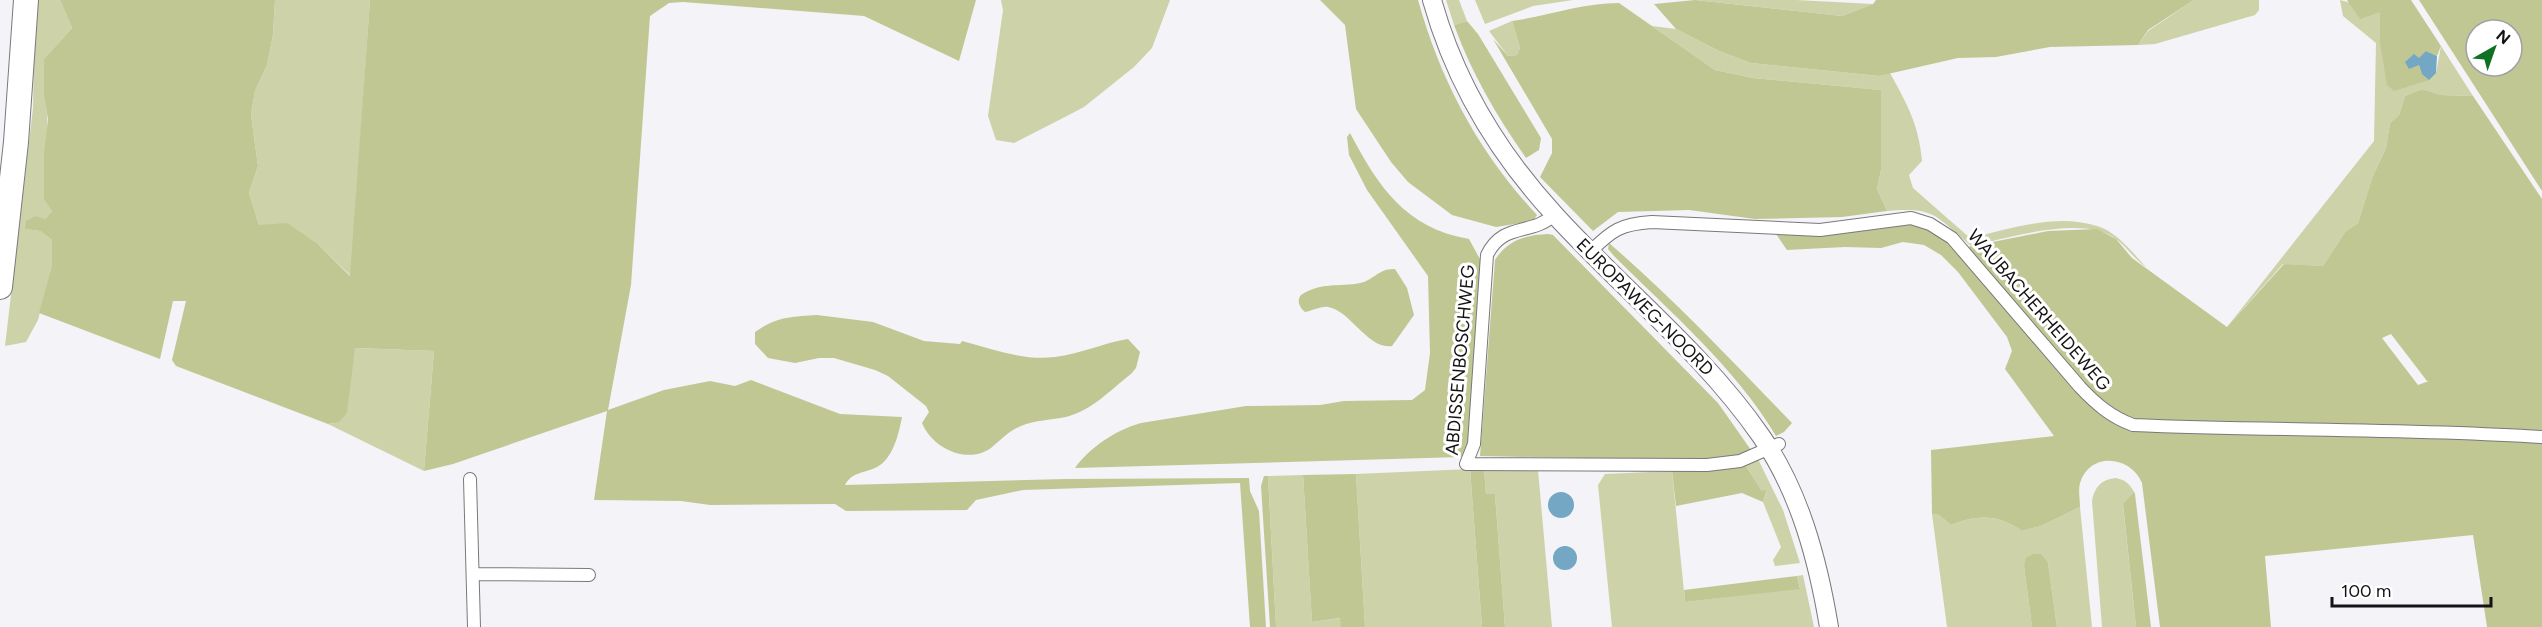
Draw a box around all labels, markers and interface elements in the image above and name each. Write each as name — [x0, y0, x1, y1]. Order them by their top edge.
north arrow — [2464, 18, 2524, 78]
text: N — [2492, 26, 2514, 48]
street label: WAUBACHERHEIDEWEG — [1963, 225, 2115, 395]
street label: EUROPAWEG-NOORD — [1572, 234, 1718, 380]
street label: ABDISSENBOSCHWEG — [1441, 263, 1479, 456]
scale bar — [2332, 570, 2491, 608]
text: 100 m — [2341, 580, 2391, 602]

